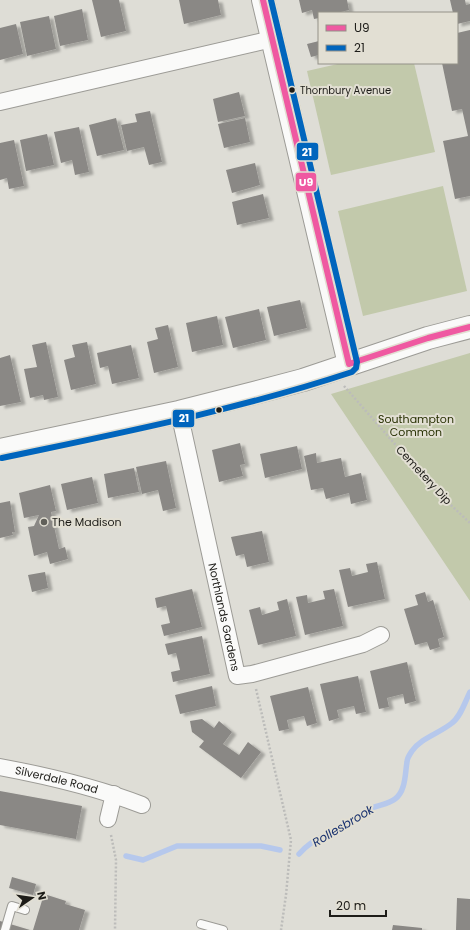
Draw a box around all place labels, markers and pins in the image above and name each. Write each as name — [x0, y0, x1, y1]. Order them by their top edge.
place label: Thornbury Avenue — [300, 83, 391, 98]
marker: Thornbury Avenue — [287, 85, 297, 95]
unlabelled marker — [214, 405, 224, 415]
place label: The Madison — [52, 514, 122, 530]
marker: The Madison — [39, 517, 49, 527]

